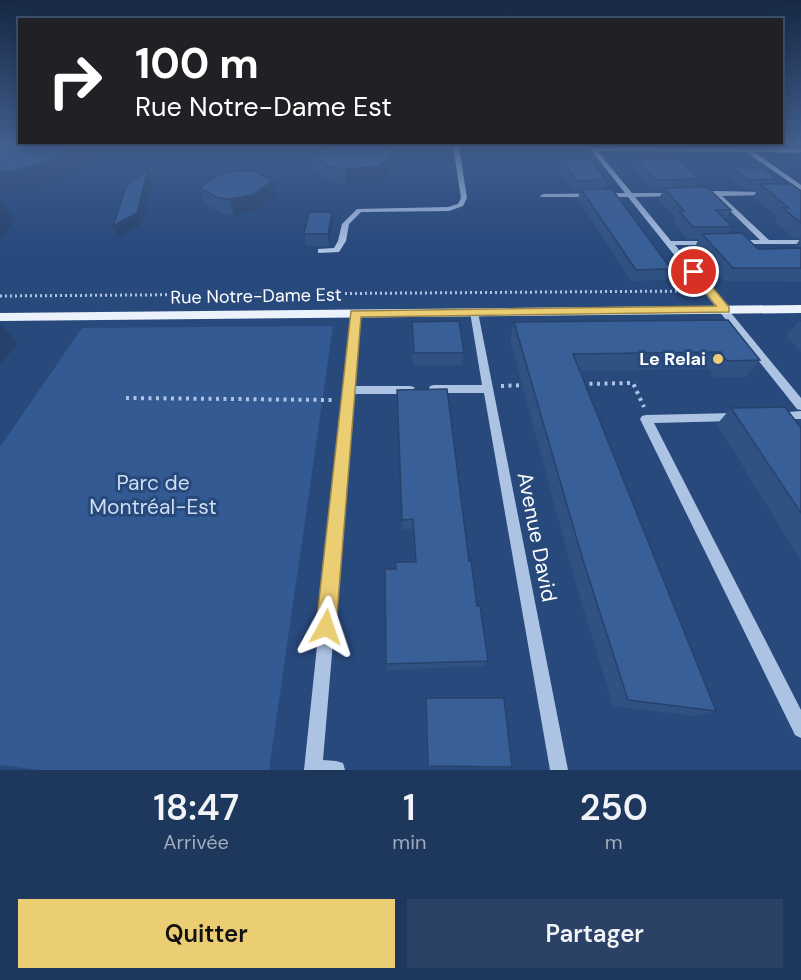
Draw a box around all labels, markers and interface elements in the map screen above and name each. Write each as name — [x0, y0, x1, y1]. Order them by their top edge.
text: 100 m — [135, 36, 259, 91]
icon: right — [36, 42, 114, 120]
text: Rue Notre-Dame Est — [135, 89, 392, 124]
pin — [668, 246, 719, 297]
icon: arrive — [677, 255, 710, 288]
street label: Rue Notre-Dame Est — [170, 283, 342, 309]
place label: Le Relai — [639, 347, 706, 371]
marker: Le Relai — [711, 352, 725, 366]
park label: Parc de Montréal-Est — [89, 469, 217, 521]
street label: Avenue David — [511, 470, 563, 604]
position arrow — [294, 595, 358, 659]
text: 18:47 — [153, 784, 239, 831]
text: 1 — [403, 784, 416, 831]
text: 250 — [580, 784, 648, 831]
text: Arrivée — [163, 829, 229, 855]
text: min — [392, 829, 426, 855]
text: m — [605, 829, 623, 855]
button: Quitter — [18, 899, 395, 968]
button: Partager — [407, 899, 783, 968]

